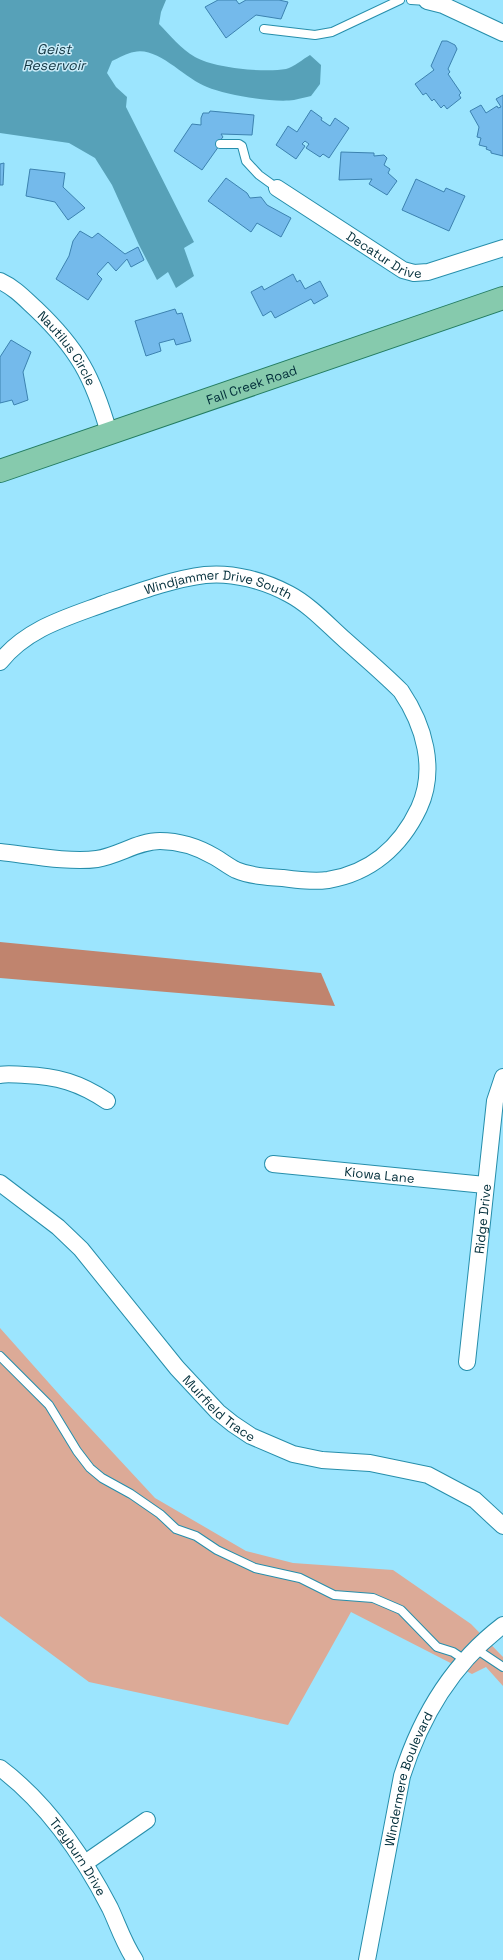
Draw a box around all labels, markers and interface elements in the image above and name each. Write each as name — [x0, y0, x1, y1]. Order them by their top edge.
water label: Geist Reservoir — [23, 40, 87, 74]
street label: Decatur Drive — [343, 227, 422, 281]
street label: Nautilus Circle — [34, 307, 100, 388]
street label: Fall Creek Road — [204, 361, 299, 408]
street label: Windjammer Drive South — [142, 566, 295, 603]
street label: Kiowa Lane — [344, 1163, 415, 1186]
street label: Ridge Drive — [470, 1183, 495, 1255]
street label: Muirfield Trace — [179, 1371, 259, 1445]
street label: Windermere Boulevard — [380, 1708, 436, 1848]
street label: Treyburn Drive — [46, 1814, 110, 1899]

